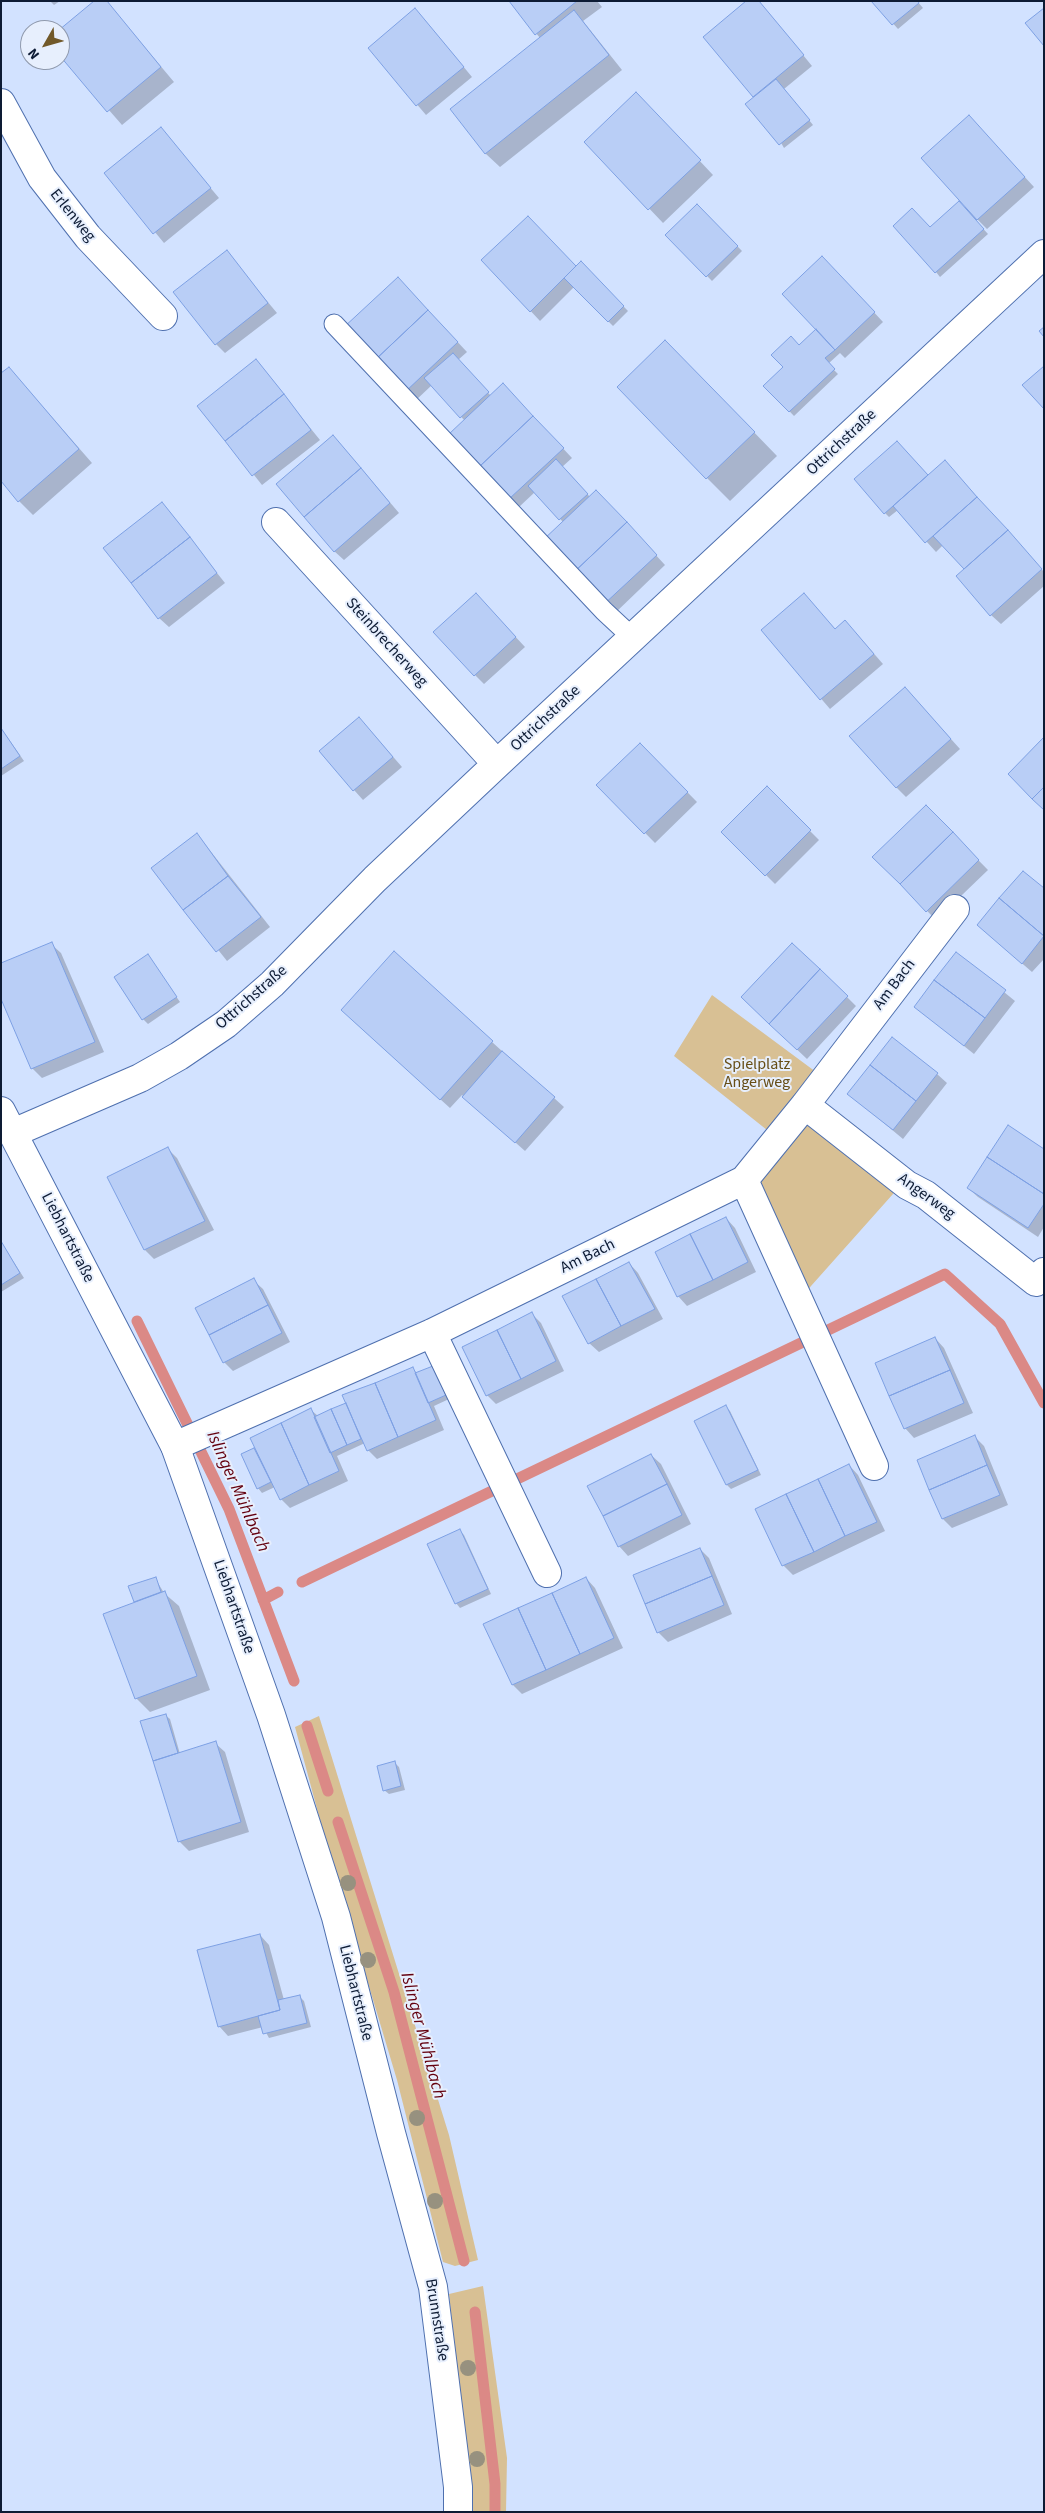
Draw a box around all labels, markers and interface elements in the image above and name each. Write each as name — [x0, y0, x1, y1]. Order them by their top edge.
north arrow — [20, 20, 70, 70]
text: N — [23, 44, 45, 63]
street label: Erlenweg — [45, 186, 99, 246]
street label: Ottrichstraße — [803, 406, 881, 480]
street label: Steinbrecherweg — [341, 595, 431, 691]
street label: Ottrichstraße — [507, 682, 585, 756]
street label: Am Bach — [870, 956, 920, 1014]
street label: Ottrichstraße — [212, 962, 292, 1034]
park label: Spielplatz Angerweg — [724, 1055, 790, 1093]
street label: Angerweg — [894, 1170, 958, 1224]
street label: Liebhartstraße — [36, 1190, 98, 1286]
street label: Am Bach — [557, 1236, 619, 1278]
water label: Islinger Mühlbach — [201, 1428, 273, 1556]
street label: Liebhartstraße — [208, 1557, 258, 1657]
street label: Liebhartstraße — [334, 1943, 376, 2043]
water label: Islinger Mühlbach — [395, 1970, 449, 2102]
street label: Brunnstraße — [420, 2277, 452, 2363]

